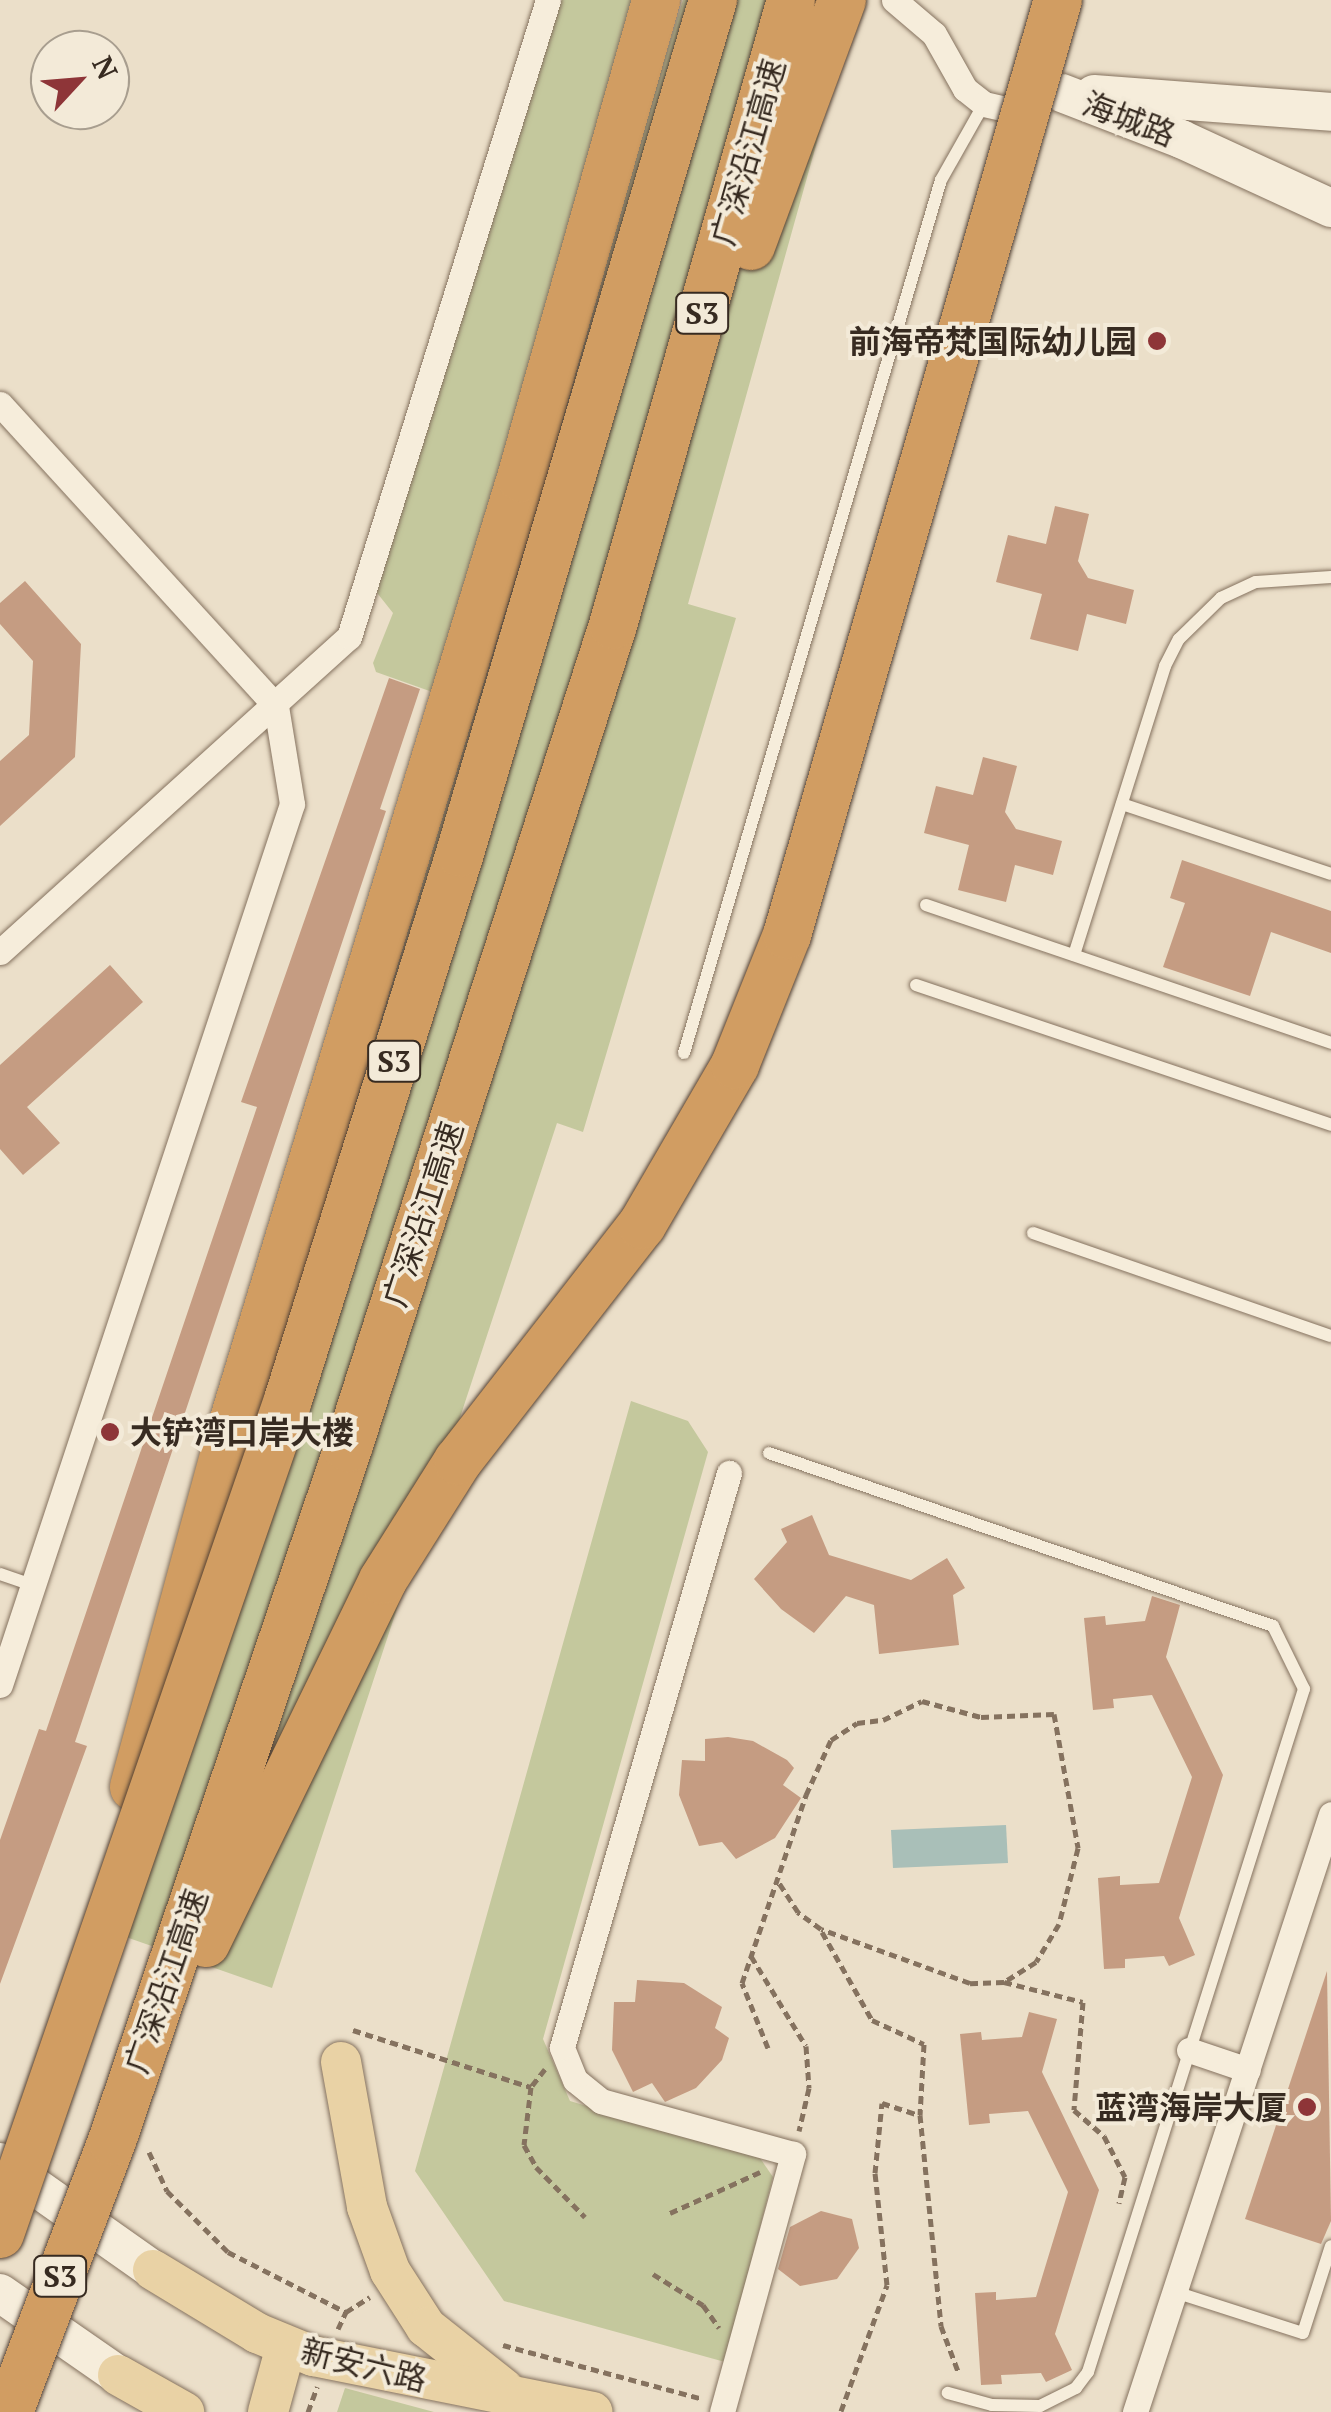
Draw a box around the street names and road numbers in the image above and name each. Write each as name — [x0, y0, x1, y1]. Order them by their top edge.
street label: 广深沿江高速 — [703, 54, 793, 250]
street label: 海城路 — [1077, 84, 1181, 154]
road number: S3 — [674, 288, 730, 338]
road number: S3 — [366, 1036, 422, 1086]
street label: 广深沿江高速 — [375, 1117, 471, 1311]
street label: 广深沿江高速 — [117, 1884, 215, 2078]
road number: S3 — [32, 2251, 88, 2301]
street label: 新安六路 — [297, 2331, 431, 2399]

